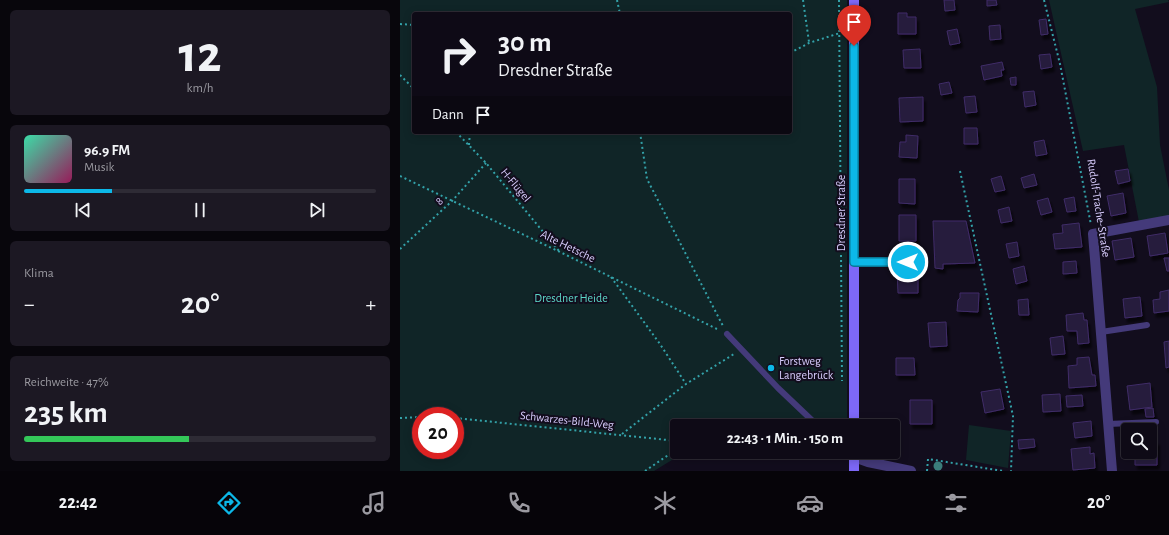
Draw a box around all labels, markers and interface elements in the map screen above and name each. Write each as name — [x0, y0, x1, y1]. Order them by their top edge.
pin — [837, 5, 871, 46]
icon: arrive — [843, 11, 865, 33]
icon: right — [432, 28, 484, 80]
text: 12 — [178, 29, 222, 81]
text: 30 m — [498, 29, 551, 57]
text: Dresdner Straße — [498, 62, 613, 80]
text: km/h — [187, 82, 213, 95]
icon: arrive — [472, 104, 494, 126]
text: Dann — [432, 107, 464, 122]
text: 96.9 FM — [84, 143, 130, 158]
street label: Rudolf-Trache-Straße — [1085, 158, 1113, 258]
text: Musik — [84, 161, 115, 174]
street label: H-Flügel — [499, 166, 533, 204]
street label: Dresdner Straße — [835, 175, 847, 251]
street label: 8 — [433, 194, 445, 207]
icon: previous — [72, 199, 94, 221]
icon: pause — [189, 199, 211, 221]
icon: next — [306, 199, 328, 221]
street label: Alte Hetsche — [539, 228, 597, 264]
position arrow — [887, 241, 929, 283]
text: Klima — [24, 267, 54, 280]
text: 20° — [181, 289, 219, 319]
park label: Dresdner Heide — [534, 292, 608, 304]
text: − — [24, 293, 35, 315]
text: + — [365, 293, 376, 315]
place label: Forstweg Langebrück — [779, 355, 834, 381]
marker: Forstweg Langebrück — [766, 363, 776, 373]
text: Reichweite · 47% — [24, 376, 109, 389]
text: 235 km — [24, 398, 108, 428]
speed limit sign: 20 — [412, 407, 464, 459]
street label: Schwarzes-Bild-Weg — [520, 409, 615, 431]
map controls — [1121, 423, 1157, 459]
button: search — [1121, 423, 1157, 459]
text: 22:43 · 1 Min. · 150 m — [727, 431, 843, 446]
icon: directions — [215, 489, 243, 517]
icon: music — [360, 489, 388, 517]
icon: phone — [505, 489, 533, 517]
icon: climate — [651, 489, 679, 517]
icon: car — [796, 489, 824, 517]
icon: filters — [942, 489, 970, 517]
text: 22:42 — [59, 494, 97, 512]
text: 20° — [1087, 494, 1110, 512]

